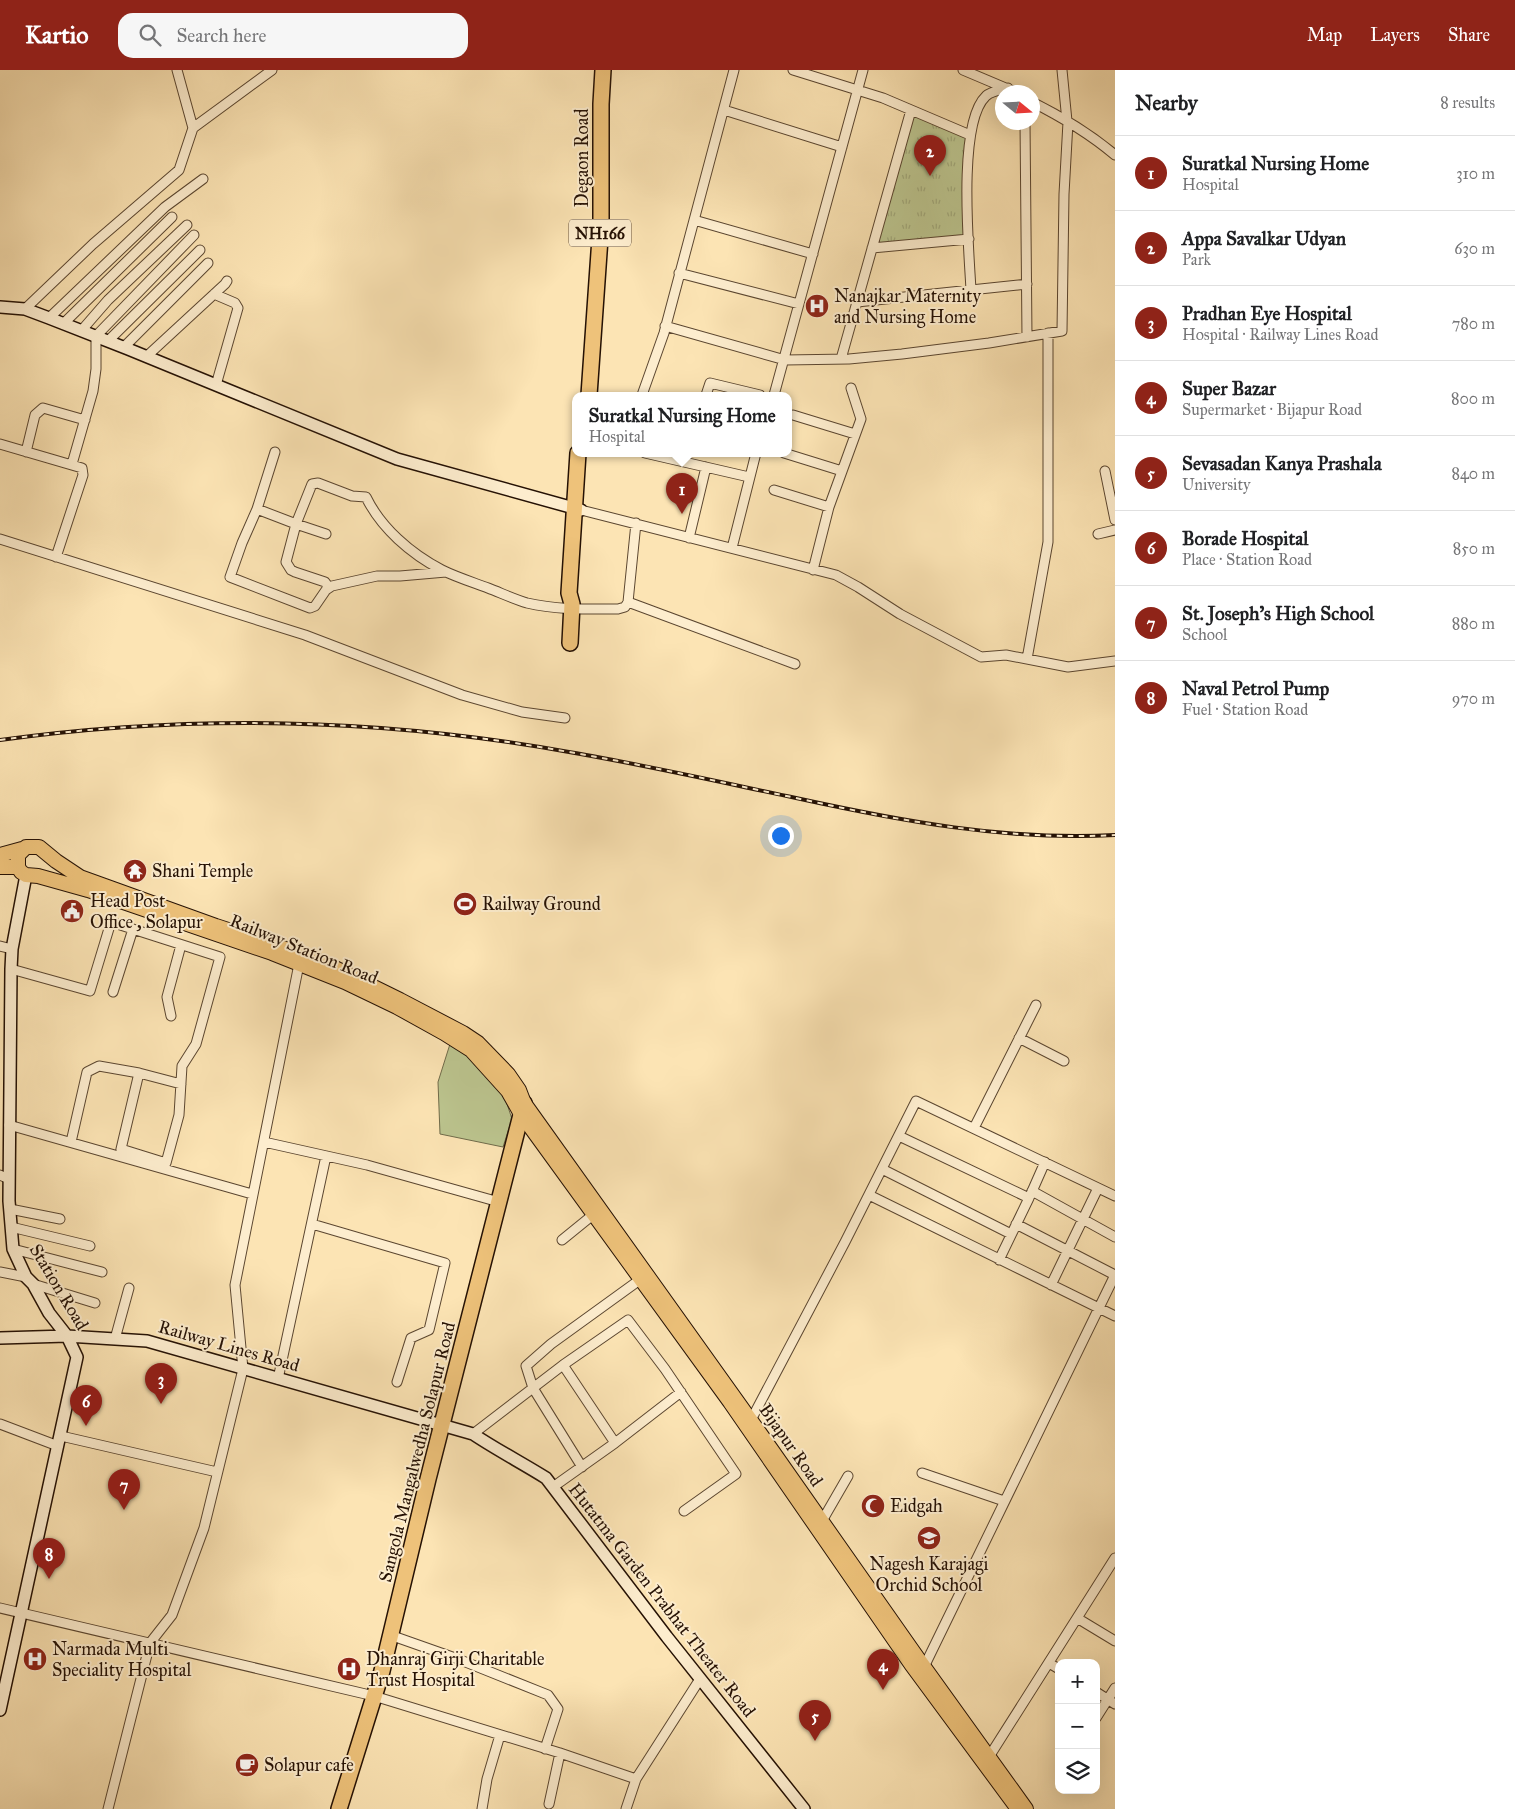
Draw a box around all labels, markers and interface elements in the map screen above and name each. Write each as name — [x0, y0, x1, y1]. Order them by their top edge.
search box — [118, 13, 468, 58]
text: Kartio — [25, 20, 88, 50]
icon: search — [136, 21, 164, 49]
text: Search here — [176, 24, 266, 47]
text: Map — [1307, 24, 1342, 46]
text: Layers — [1370, 24, 1420, 46]
text: Share — [1448, 24, 1490, 46]
north arrow — [995, 85, 1040, 130]
text: Nearby — [1135, 90, 1198, 116]
text: 8 results — [1440, 93, 1495, 112]
street label: Degaon Road — [571, 109, 594, 207]
pin: 2 — [914, 135, 946, 176]
text: Suratkal Nursing Home — [1182, 152, 1369, 175]
text: 1 — [1148, 164, 1154, 183]
text: 310 m — [1456, 164, 1495, 183]
text: Hospital — [1182, 175, 1239, 194]
road number: NH166 — [569, 220, 631, 247]
text: Appa Savalkar Udyan — [1182, 227, 1346, 250]
text: 2 — [1147, 239, 1155, 258]
text: 630 m — [1454, 239, 1495, 258]
text: Park — [1182, 250, 1211, 269]
place label: Nanajkar Maternity and Nursing Home — [834, 285, 981, 329]
hospital icon: Nanajkar Maternity and Nursing Home — [804, 293, 830, 319]
text: Pradhan Eye Hospital — [1182, 302, 1352, 325]
text: 3 — [1148, 314, 1154, 333]
text: 780 m — [1452, 314, 1495, 333]
text: Hospital · Railway Lines Road — [1182, 325, 1379, 344]
text: Super Bazar — [1182, 377, 1276, 400]
text: 4 — [1147, 389, 1155, 408]
text: 800 m — [1451, 389, 1495, 408]
popup — [572, 392, 792, 457]
text: Supermarket · Bijapur Road — [1182, 400, 1362, 419]
text: Suratkal Nursing Home — [588, 404, 776, 427]
text: Hospital — [588, 427, 645, 446]
text: Sevasadan Kanya Prashala — [1182, 452, 1382, 475]
text: 5 — [1147, 464, 1155, 483]
text: 840 m — [1451, 464, 1495, 483]
pin: 1 — [666, 473, 698, 514]
text: University — [1182, 475, 1251, 494]
text: Borade Hospital — [1182, 527, 1308, 550]
text: 6 — [1147, 539, 1155, 558]
text: 850 m — [1453, 539, 1495, 558]
text: Place · Station Road — [1182, 550, 1312, 569]
text: St. Joseph's High School — [1182, 602, 1374, 625]
text: 7 — [1147, 614, 1155, 633]
text: 880 m — [1452, 614, 1495, 633]
text: School — [1182, 625, 1227, 644]
text: Naval Petrol Pump — [1182, 677, 1329, 700]
text: 8 — [1147, 689, 1155, 708]
text: 970 m — [1452, 689, 1495, 708]
text: Fuel · Station Road — [1182, 700, 1308, 719]
your location — [768, 823, 794, 849]
temple icon: Shani Temple — [122, 858, 148, 884]
place label: Shani Temple — [152, 860, 253, 882]
place label: Head Post Office , Solapur — [90, 890, 203, 933]
sports icon: Railway Ground — [452, 891, 478, 917]
place label: Railway Ground — [482, 893, 601, 915]
public building icon: Head Post Office , Solapur — [59, 898, 85, 924]
street label: Railway Station Road — [227, 909, 381, 989]
street label: Station Road — [25, 1240, 93, 1334]
street label: Railway Lines Road — [156, 1315, 302, 1377]
street label: Sangola Mangalwedha Solapur Road — [374, 1320, 461, 1585]
pin: 3 — [145, 1363, 177, 1404]
pin: 6 — [70, 1385, 102, 1426]
street label: Bijapur Road — [754, 1399, 828, 1491]
pin: 7 — [108, 1469, 140, 1510]
street label: Hutatma Garden Prabhat Theater Road — [564, 1479, 760, 1721]
mosque icon: Eidgah — [860, 1493, 886, 1519]
place label: Eidgah — [890, 1495, 943, 1518]
school or university icon: Nagesh Karajagi Orchid School — [916, 1525, 942, 1551]
pin: 8 — [33, 1538, 65, 1579]
place label: Nagesh Karajagi Orchid School — [870, 1553, 988, 1596]
place label: Narmada Multi Speciality Hospital — [52, 1638, 191, 1681]
hospital icon: Narmada Multi Speciality Hospital — [22, 1646, 48, 1672]
place label: Dhanraj Girji Charitable Trust Hospital — [366, 1648, 545, 1691]
pin: 4 — [867, 1649, 899, 1690]
hospital icon: Dhanraj Girji Charitable Trust Hospital — [336, 1656, 362, 1682]
map controls — [1055, 1659, 1100, 1794]
button: + — [1055, 1659, 1100, 1704]
pin: 5 — [799, 1700, 831, 1741]
button: − — [1055, 1704, 1100, 1749]
button: layers — [1055, 1749, 1100, 1794]
cafe icon: Solapur cafe — [234, 1752, 260, 1778]
place label: Solapur cafe — [264, 1754, 354, 1776]

